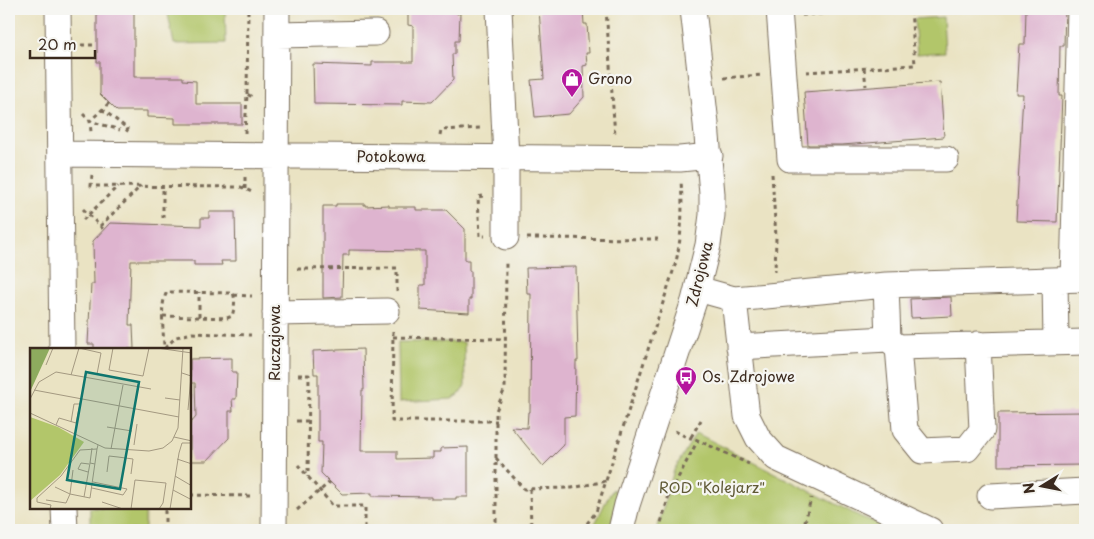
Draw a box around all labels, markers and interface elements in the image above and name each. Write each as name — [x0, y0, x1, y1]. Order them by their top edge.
scale bar — [30, 28, 95, 60]
text: 20 m — [38, 32, 77, 55]
place label: Grono — [588, 66, 632, 89]
shop icon: Grono — [560, 67, 584, 98]
street label: Potokowa — [357, 144, 426, 167]
street label: Zdrojowa — [679, 238, 718, 309]
street label: Ruczajowa — [262, 304, 285, 381]
inset map — [30, 348, 191, 509]
place label: Os. Zdrojowe — [702, 364, 795, 387]
bus stop icon: Os. Zdrojowe — [674, 365, 698, 396]
north arrow — [1016, 462, 1066, 512]
park label: ROD "Kolejarz" — [659, 475, 765, 498]
text: N — [1017, 481, 1040, 496]

